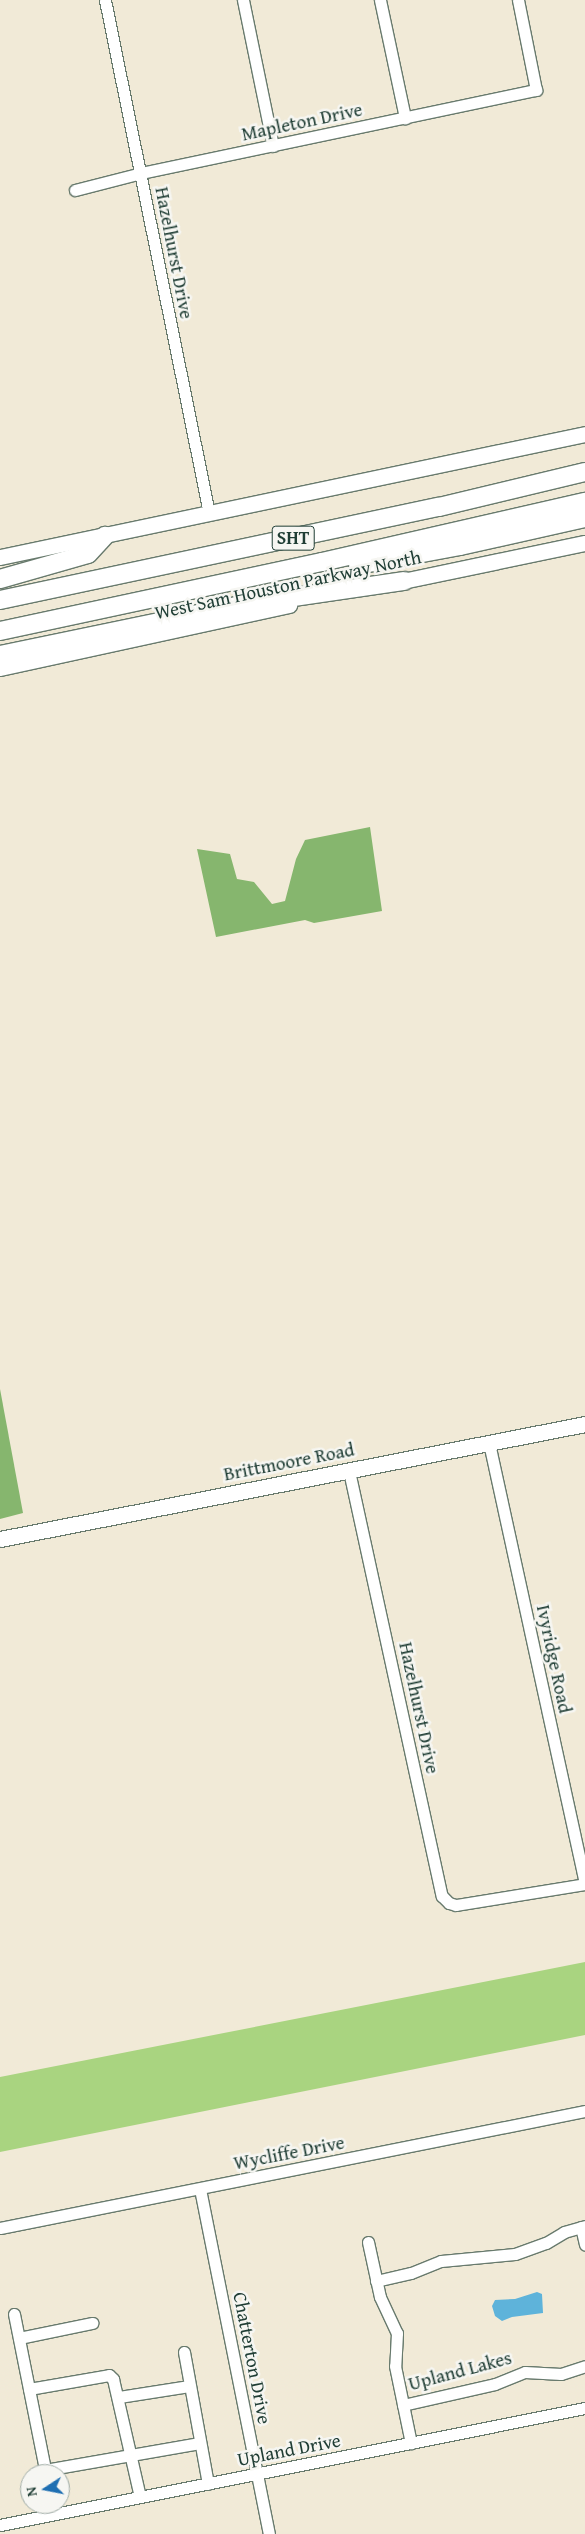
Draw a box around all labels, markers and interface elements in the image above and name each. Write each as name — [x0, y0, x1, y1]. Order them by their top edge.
street label: Mapleton Drive — [240, 98, 364, 146]
street label: Hazelhurst Drive — [150, 185, 198, 321]
road number: SHT — [270, 522, 316, 554]
street label: West Sam Houston Parkway North — [153, 546, 423, 624]
street label: Brittmoore Road — [222, 1438, 356, 1486]
street label: Ivyridge Road — [531, 1603, 577, 1715]
street label: Hazelhurst Drive — [394, 1640, 444, 1776]
street label: Wycliffe Drive — [232, 2131, 346, 2175]
street label: Chatterton Drive — [228, 2290, 276, 2426]
street label: Upland Lakes — [406, 2346, 514, 2396]
street label: Upland Drive — [235, 2429, 343, 2471]
north arrow — [20, 2464, 70, 2514]
text: N — [21, 2485, 42, 2498]

